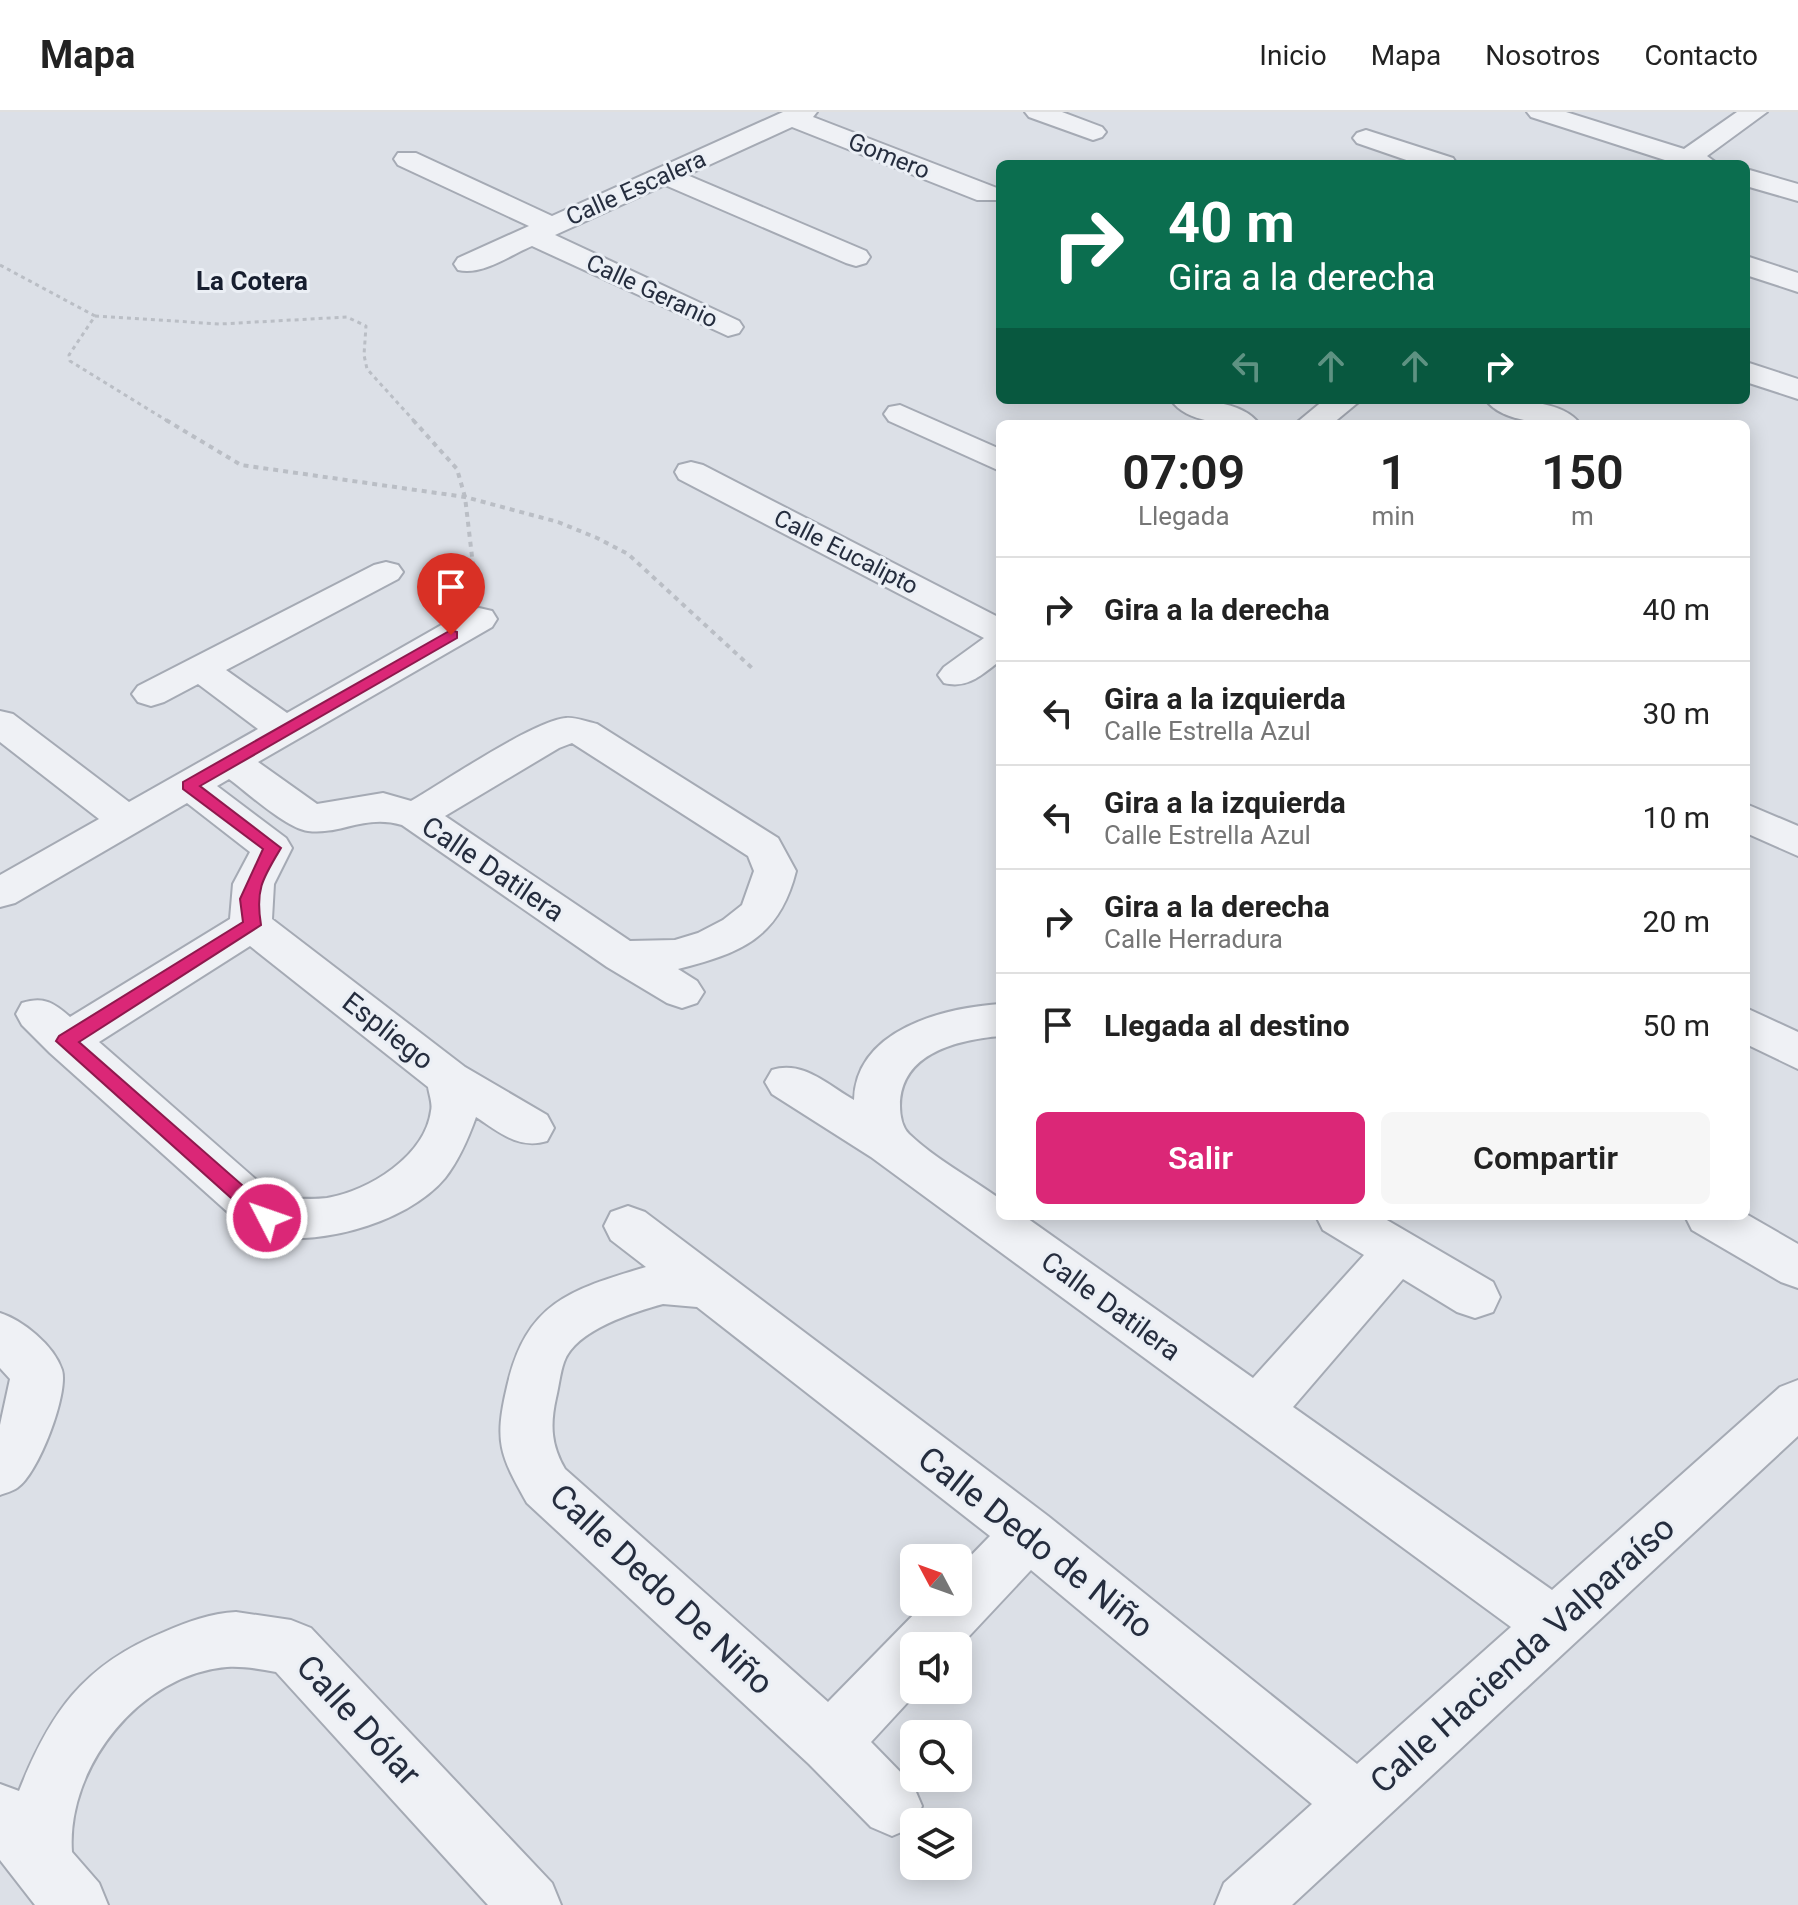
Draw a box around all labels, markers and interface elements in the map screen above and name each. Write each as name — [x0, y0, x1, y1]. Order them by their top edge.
text: Mapa — [40, 33, 135, 77]
text: Inicio — [1259, 39, 1327, 72]
text: Mapa — [1371, 39, 1441, 72]
text: Nosotros — [1485, 39, 1600, 72]
text: Contacto — [1644, 39, 1758, 72]
street label: Gomero — [844, 127, 934, 185]
street label: Calle Escalera — [562, 145, 710, 231]
text: 40 m — [1168, 190, 1295, 256]
icon: right — [1036, 192, 1140, 296]
street label: Calle Geranio — [582, 248, 722, 334]
text: Gira a la derecha — [1168, 257, 1436, 299]
district label: La Cotera — [196, 266, 308, 296]
icon: left — [1225, 344, 1269, 388]
icon: ahead — [1309, 344, 1353, 388]
icon: ahead — [1393, 344, 1437, 388]
icon: right — [1477, 344, 1521, 388]
text: 07:09 — [1122, 444, 1245, 501]
text: 1 — [1380, 444, 1407, 501]
text: 150 — [1541, 444, 1624, 501]
text: Llegada — [1138, 501, 1230, 531]
text: min — [1371, 501, 1415, 531]
text: m — [1571, 501, 1594, 531]
street label: Calle Eucalipto — [769, 504, 923, 600]
pin — [417, 553, 485, 635]
icon: arrive — [429, 565, 473, 609]
icon: right — [1036, 587, 1080, 631]
text: Gira a la derecha — [1104, 592, 1330, 627]
text: 40 m — [1643, 592, 1710, 627]
text: Gira a la izquierda — [1104, 681, 1346, 716]
icon: left — [1036, 691, 1080, 735]
text: 30 m — [1643, 696, 1710, 731]
text: Calle Estrella Azul — [1104, 716, 1311, 746]
text: Gira a la izquierda — [1104, 785, 1346, 820]
icon: left — [1036, 795, 1080, 839]
text: 10 m — [1643, 800, 1710, 835]
street label: Calle Datilera — [416, 809, 570, 929]
text: Calle Estrella Azul — [1104, 820, 1311, 850]
text: Gira a la derecha — [1104, 889, 1330, 924]
icon: right — [1036, 899, 1080, 943]
text: 20 m — [1643, 904, 1710, 939]
text: Calle Herradura — [1104, 924, 1283, 954]
street label: Espliego — [336, 985, 440, 1077]
icon: arrive — [1036, 1003, 1080, 1047]
text: Llegada al destino — [1104, 1008, 1350, 1043]
text: 50 m — [1643, 1008, 1710, 1043]
button: Salir — [1036, 1112, 1365, 1204]
button: Compartir — [1381, 1112, 1710, 1204]
position arrow — [225, 1176, 309, 1260]
street label: Calle Datilera — [1035, 1244, 1187, 1368]
street label: Calle Dedo de Niño — [910, 1438, 1162, 1646]
street label: Calle Dedo De Niño — [542, 1475, 782, 1703]
street label: Calle Hacienda Valparaíso — [1362, 1507, 1682, 1801]
north arrow — [900, 1544, 972, 1616]
map controls — [900, 1544, 972, 1880]
button: sound — [900, 1632, 972, 1704]
street label: Calle Dólar — [289, 1647, 430, 1794]
button: search — [900, 1720, 972, 1792]
button: layers — [900, 1808, 972, 1880]

